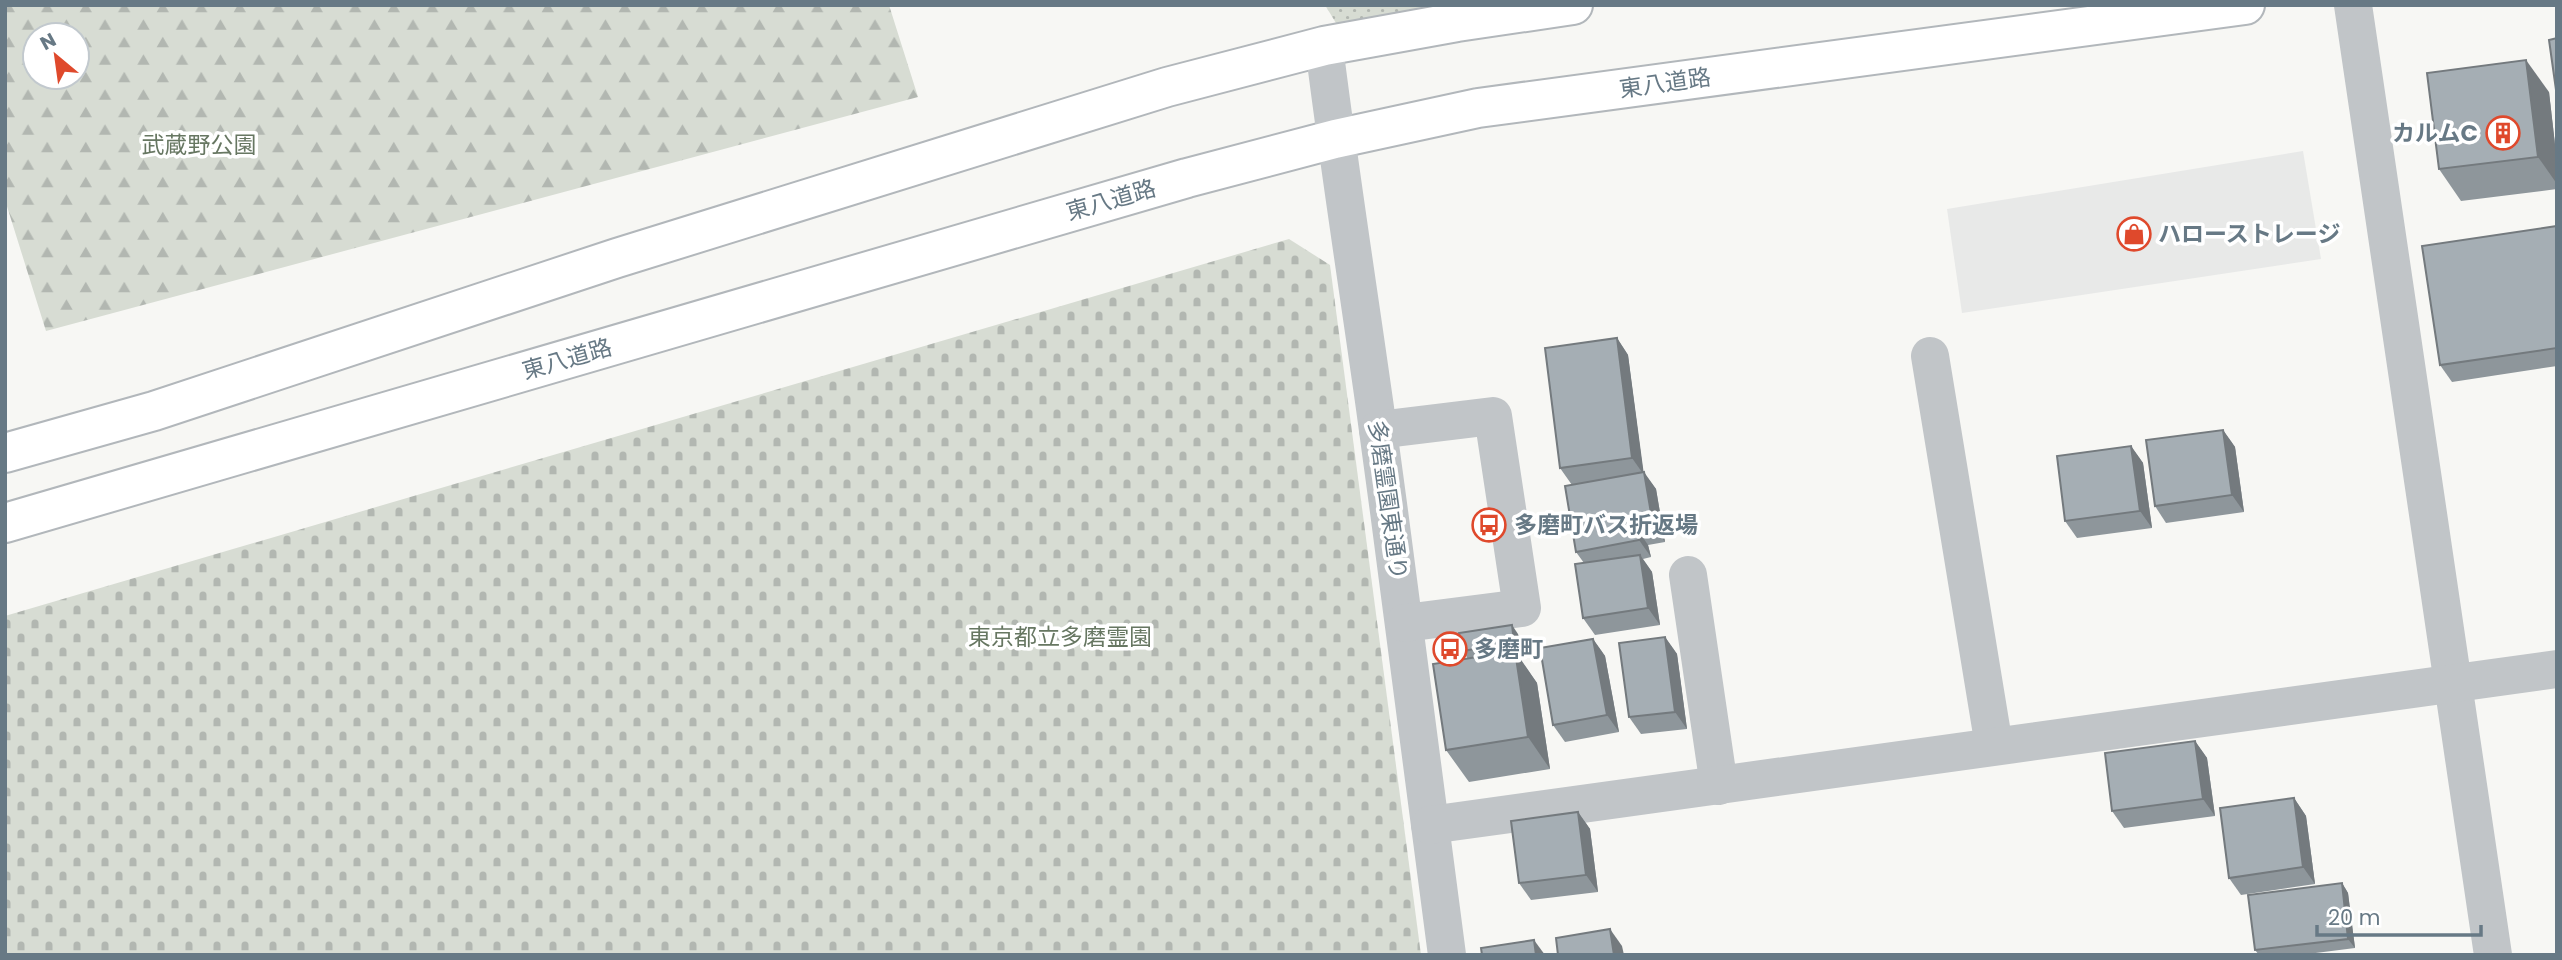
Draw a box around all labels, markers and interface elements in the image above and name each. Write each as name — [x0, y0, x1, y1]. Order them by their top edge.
north arrow — [21, 21, 91, 91]
text: N — [35, 26, 61, 57]
street label: 東八道路 — [1617, 61, 1713, 105]
building icon: カルムC — [2484, 114, 2522, 152]
place label: カルムC — [2392, 117, 2478, 149]
park label: 武蔵野公園 — [142, 129, 257, 161]
street label: 東八道路 — [1062, 172, 1160, 228]
shop icon: ハローストレージ — [2115, 215, 2153, 253]
place label: ハローストレージ — [2158, 218, 2340, 250]
street label: 東八道路 — [518, 331, 616, 387]
street label: 多磨霊園東通り — [1361, 418, 1415, 582]
bus stop icon: 多磨町バス折返場 — [1470, 506, 1508, 544]
place label: 多磨町バス折返場 — [1514, 509, 1698, 541]
park label: 東京都立多磨霊園 — [968, 621, 1152, 653]
bus stop icon: 多磨町 — [1431, 630, 1469, 668]
place label: 多磨町 — [1474, 633, 1543, 665]
scale bar — [2317, 894, 2482, 938]
text: 20 m — [2328, 903, 2381, 932]

